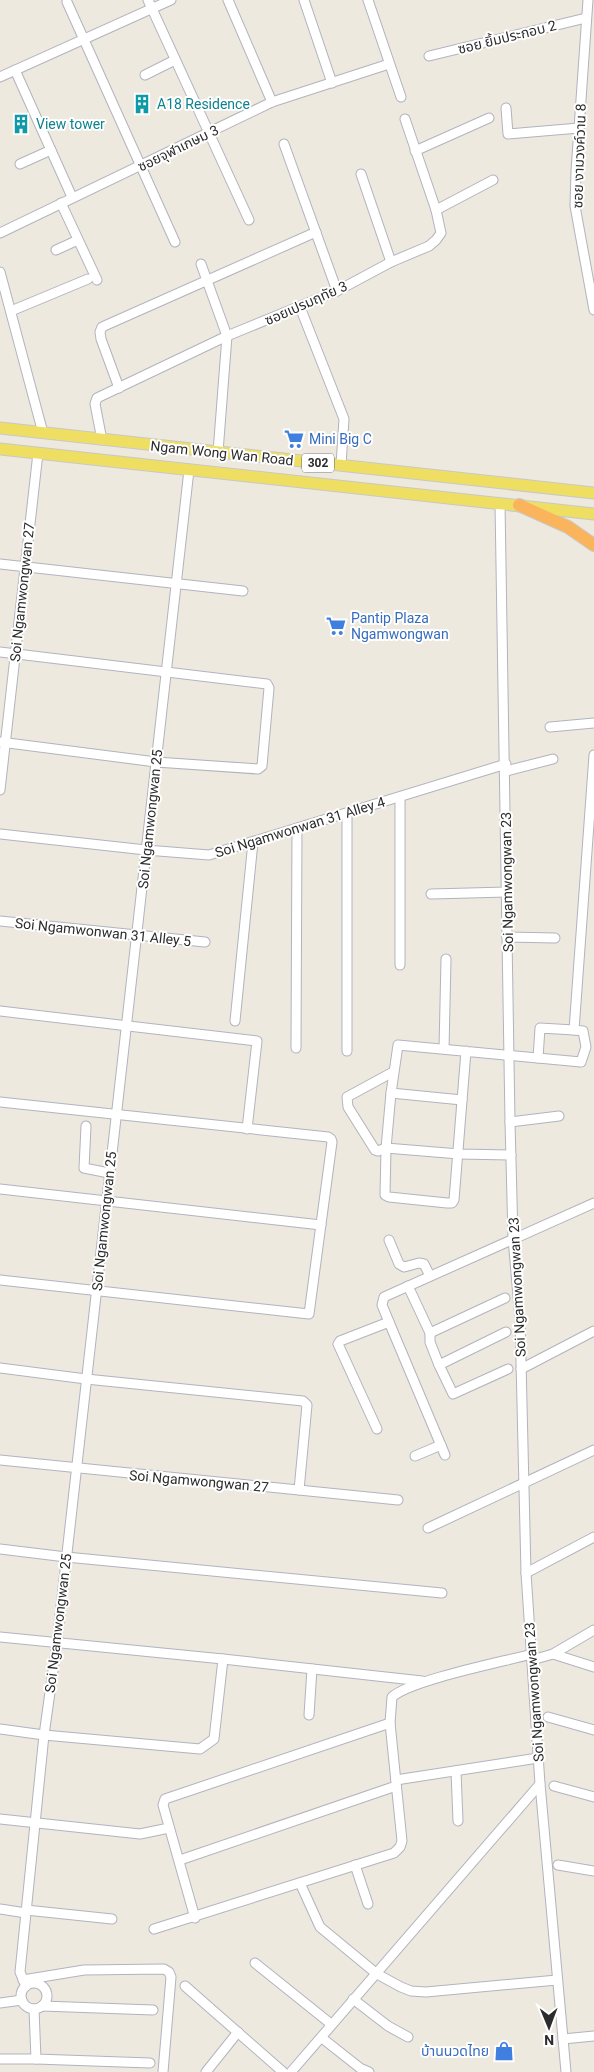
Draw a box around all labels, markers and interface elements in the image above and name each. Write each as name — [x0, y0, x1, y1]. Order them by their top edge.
street label: ซอย ยิ้มประกอบ 2 — [456, 16, 558, 57]
building icon: A18 Residence — [131, 93, 153, 115]
place label: A18 Residence — [157, 96, 250, 112]
street label: ซอย งามวงค์วาน 8 — [569, 103, 589, 209]
building icon: View tower — [10, 113, 32, 135]
place label: View tower — [36, 116, 105, 132]
street label: ซอยจุฬาเกษม 3 — [135, 122, 222, 175]
street label: ซอยเปรมฤทัย 3 — [262, 278, 350, 328]
supermarket icon: Mini Big C — [283, 428, 305, 450]
place label: Mini Big C — [309, 431, 372, 447]
street label: Ngam Wong Wan Road — [150, 438, 294, 468]
road number: 302 — [302, 453, 334, 472]
street label: Soi Ngamwongwan 27 — [7, 521, 37, 662]
place label: Pantip Plaza Ngamwongwan — [351, 610, 449, 642]
supermarket icon: Pantip Plaza Ngamwongwan — [325, 615, 347, 637]
street label: Soi Ngamwongwan 25 — [135, 748, 165, 889]
street label: Soi Ngamwonwan 31 Alley 4 — [213, 793, 387, 861]
street label: Soi Ngamwongwan 23 — [498, 812, 516, 952]
street label: Soi Ngamwonwan 31 Alley 5 — [14, 915, 192, 949]
street label: Soi Ngamwongwan 25 — [89, 1150, 119, 1291]
street label: Soi Ngamwongwan 23 — [505, 1217, 529, 1357]
street label: Soi Ngamwongwan 27 — [129, 1467, 270, 1495]
street label: Soi Ngamwongwan 25 — [42, 1552, 74, 1693]
street label: Soi Ngamwongwan 23 — [521, 1622, 547, 1762]
north arrow — [524, 2002, 574, 2052]
text: N — [544, 2032, 554, 2048]
shop icon: บ้านนวดไทย — [493, 2040, 515, 2062]
place label: บ้านนวดไทย — [421, 2043, 489, 2059]

